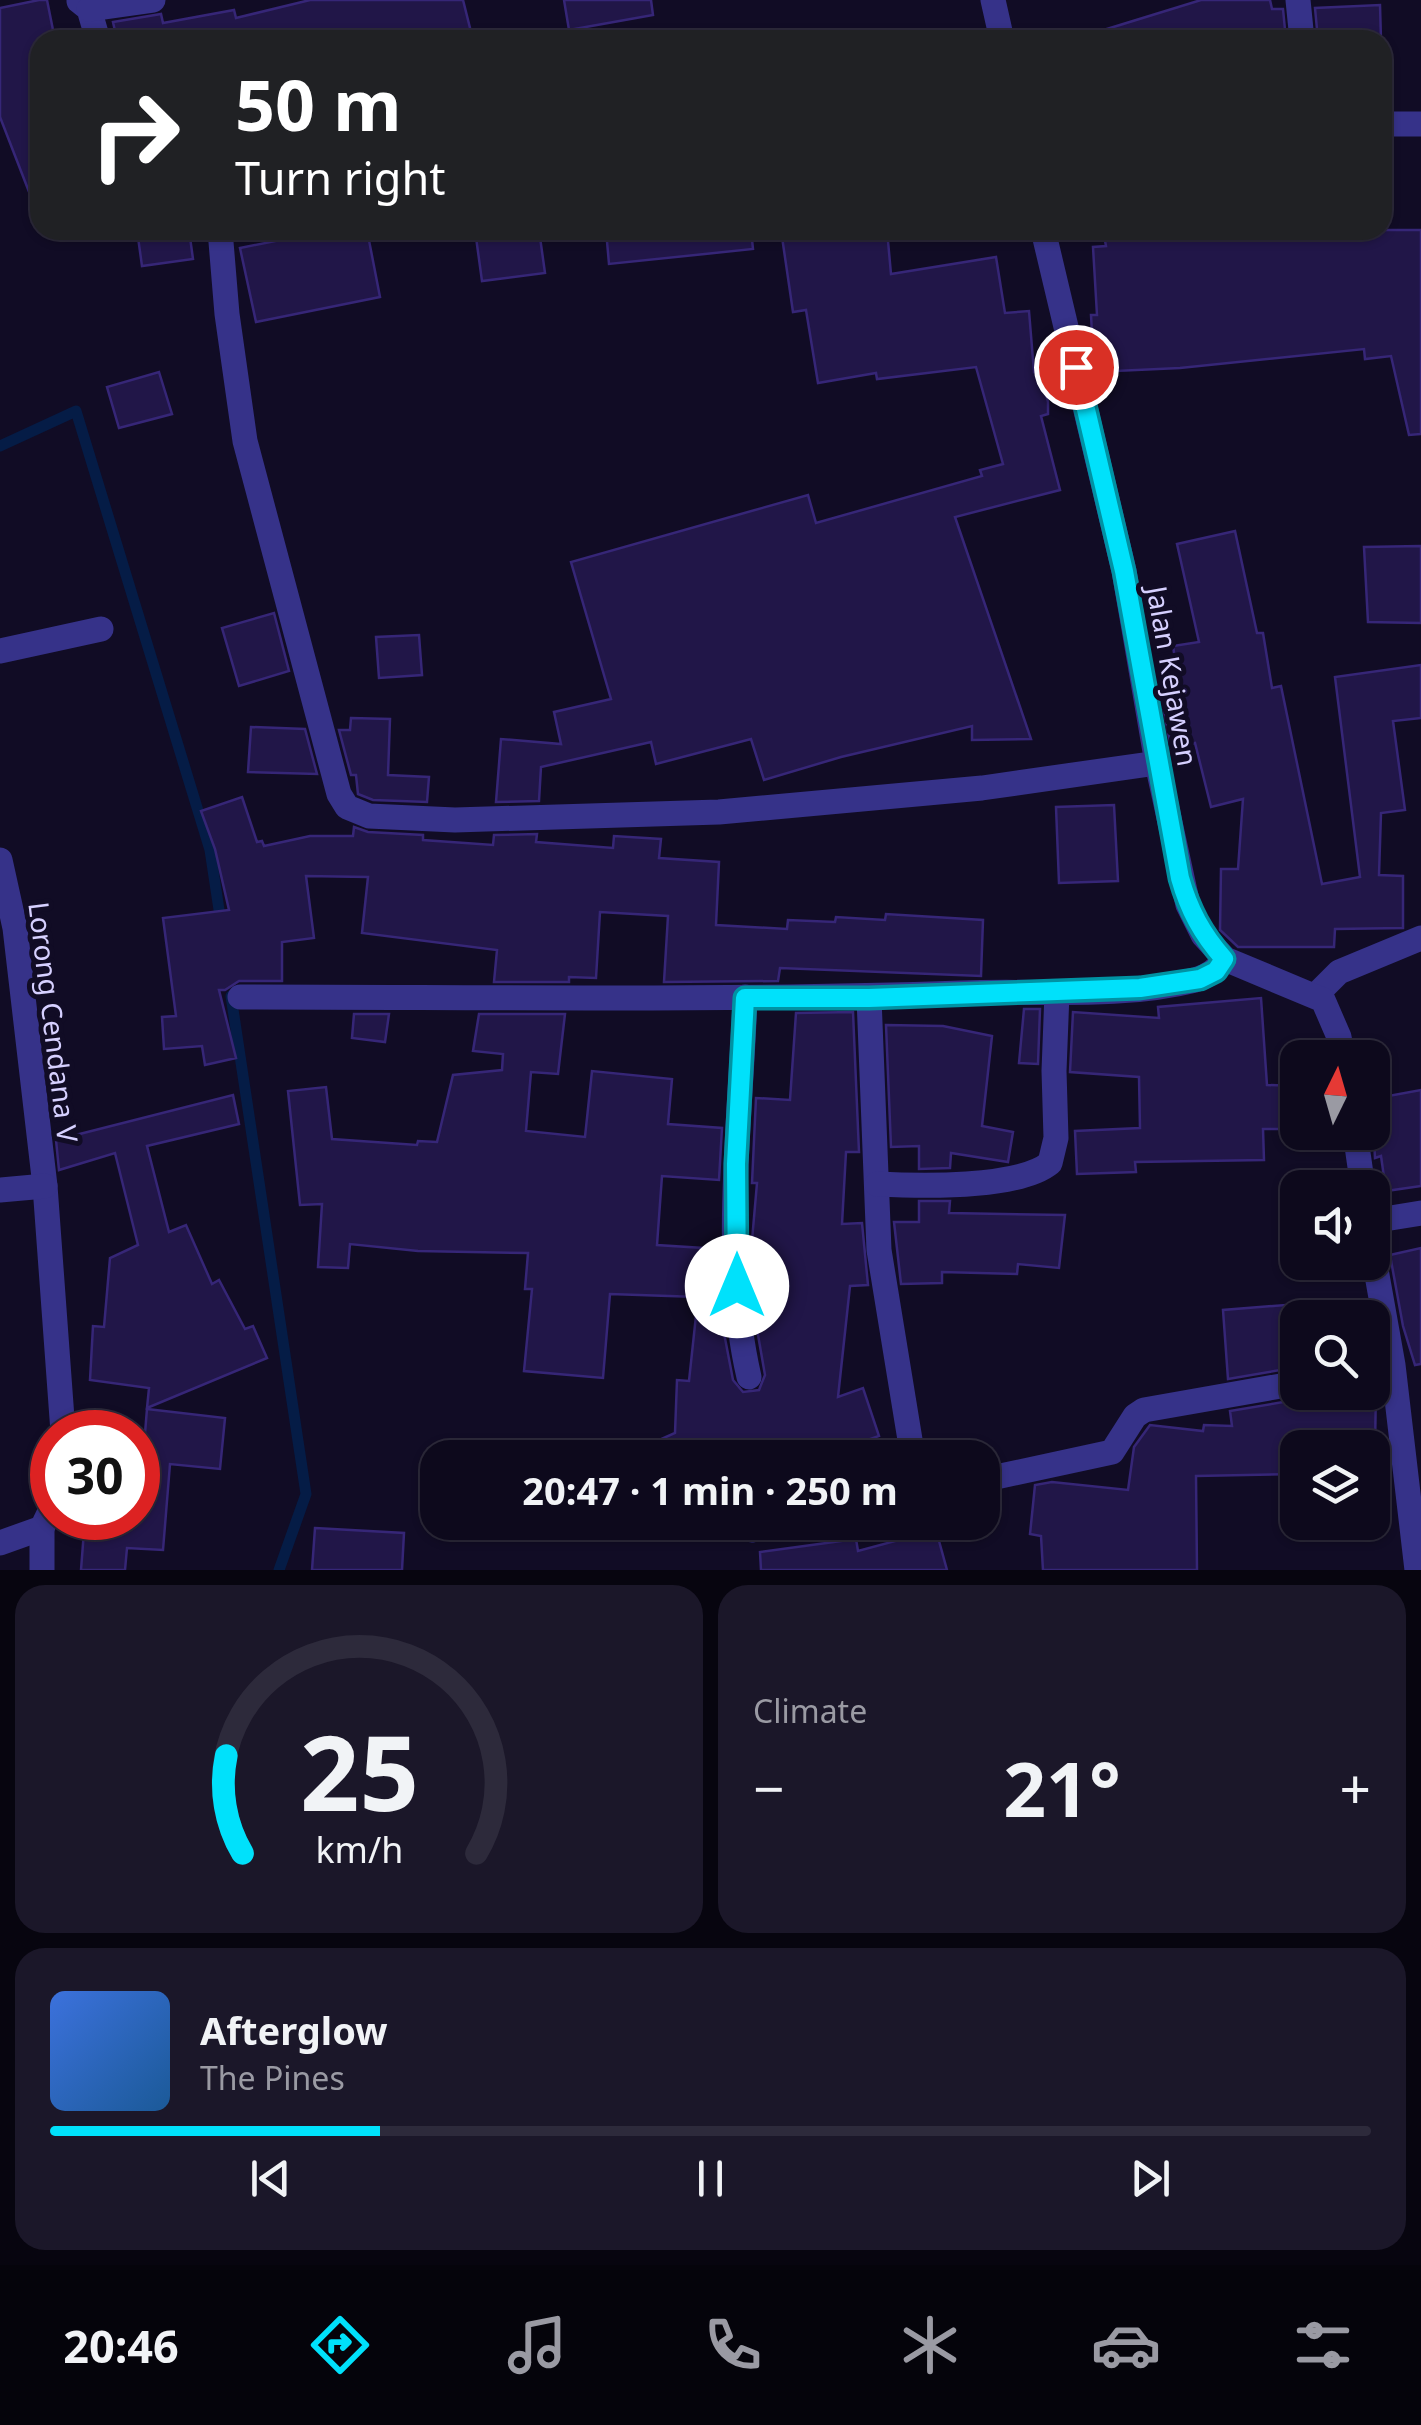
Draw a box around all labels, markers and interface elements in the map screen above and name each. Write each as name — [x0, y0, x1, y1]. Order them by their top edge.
text: 50 m — [235, 56, 402, 152]
icon: right — [70, 70, 200, 200]
text: Turn right — [235, 147, 446, 208]
pin — [1034, 325, 1119, 410]
icon: arrive — [1049, 340, 1104, 395]
street label: Jalan Kejawen — [1138, 580, 1208, 769]
street label: Lorong Cendana V — [20, 899, 88, 1145]
north arrow — [1280, 1040, 1390, 1150]
map controls — [1280, 1040, 1390, 1540]
button: sound — [1280, 1170, 1390, 1280]
position arrow — [685, 1234, 789, 1338]
button: search — [1280, 1300, 1390, 1410]
speed limit sign: 30 — [30, 1410, 160, 1540]
button: layers — [1280, 1430, 1390, 1540]
text: 20:47 · 1 min · 250 m — [522, 1464, 898, 1516]
text: Climate — [753, 1689, 867, 1732]
text: 25 — [300, 1700, 418, 1841]
text: 21° — [1003, 1737, 1121, 1839]
text: − — [753, 1750, 784, 1825]
text: + — [1340, 1750, 1371, 1825]
text: km/h — [315, 1825, 403, 1873]
text: Afterglow — [200, 2004, 388, 2056]
text: The Pines — [200, 2056, 345, 2099]
icon: previous — [243, 2151, 298, 2206]
icon: pause — [683, 2151, 738, 2206]
icon: next — [1123, 2151, 1178, 2206]
icon: directions — [305, 2310, 375, 2380]
icon: music — [502, 2310, 572, 2380]
icon: phone — [698, 2310, 768, 2380]
icon: climate — [895, 2310, 965, 2380]
icon: car — [1091, 2310, 1161, 2380]
icon: filters — [1288, 2310, 1358, 2380]
text: 20:46 — [63, 2315, 179, 2376]

